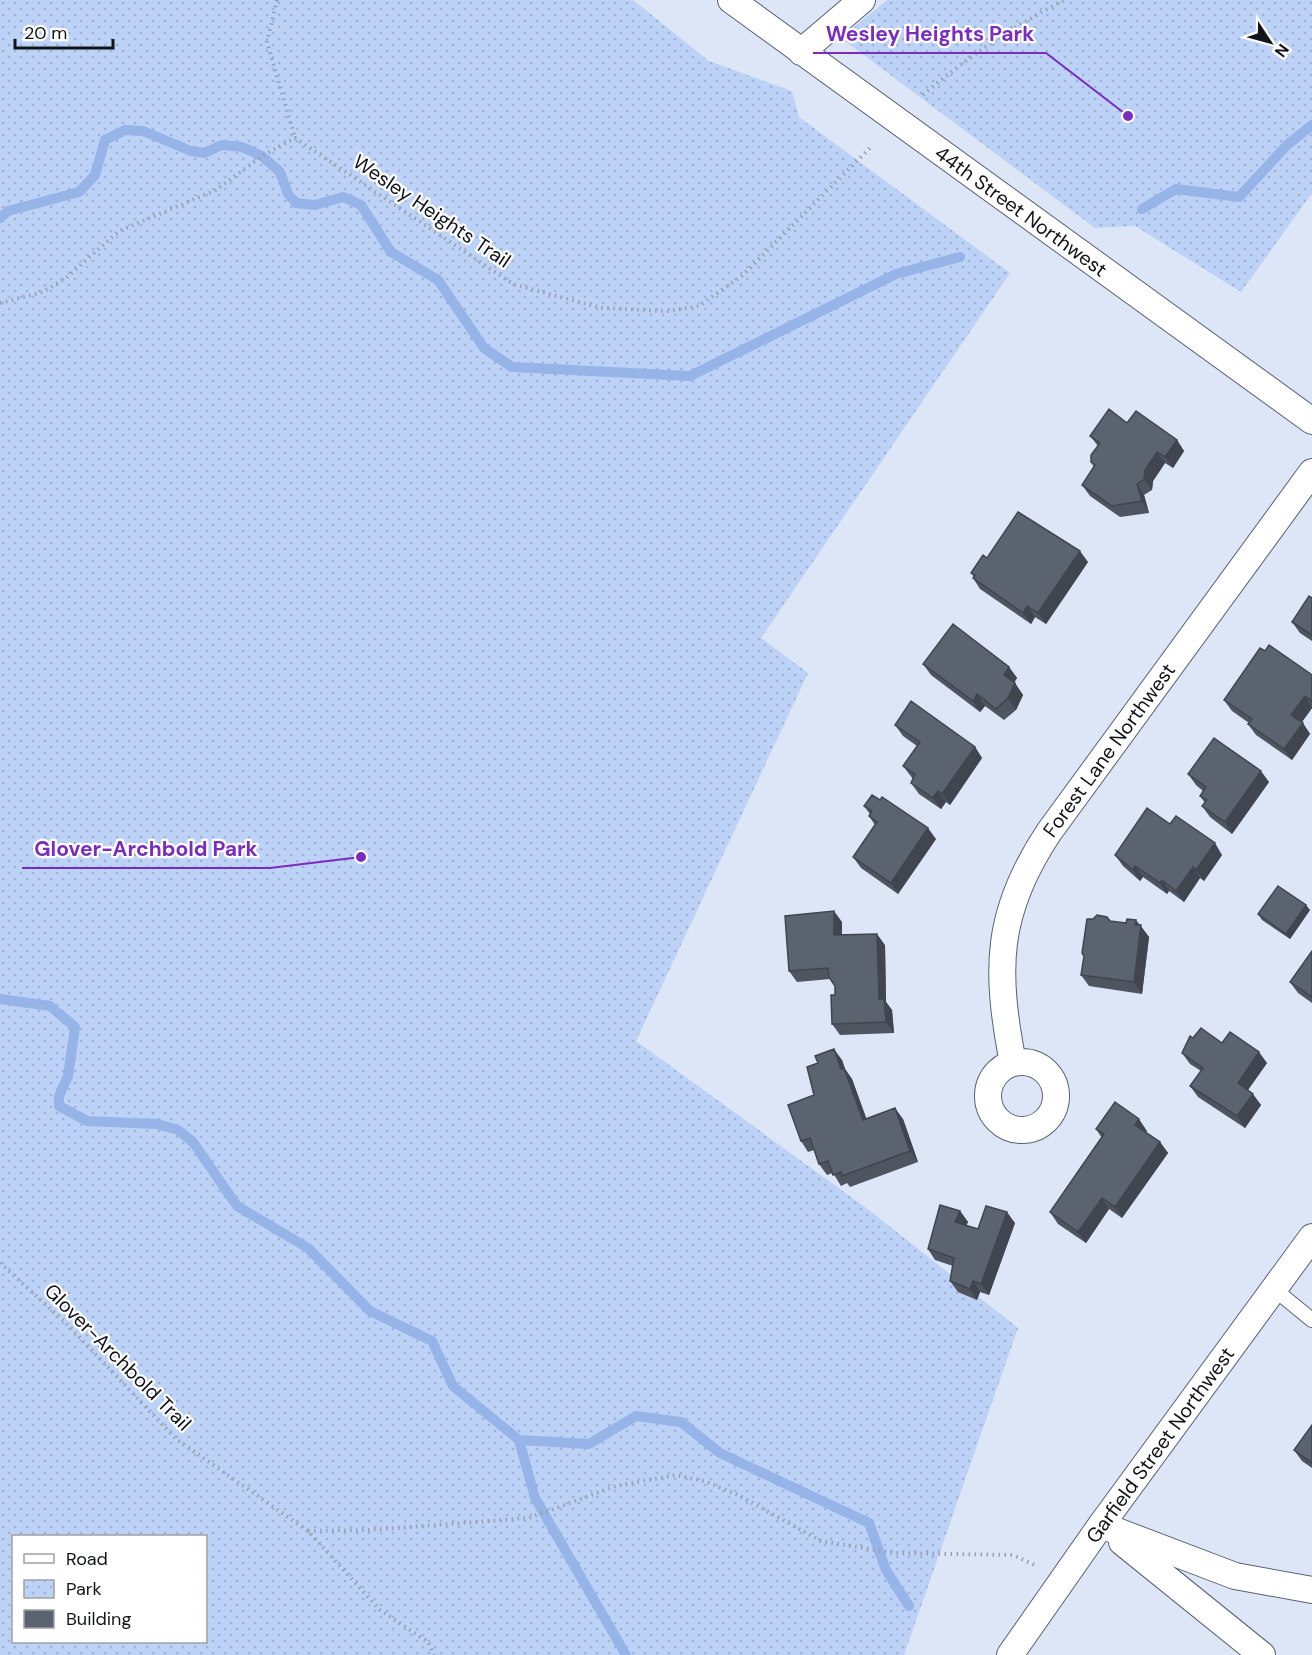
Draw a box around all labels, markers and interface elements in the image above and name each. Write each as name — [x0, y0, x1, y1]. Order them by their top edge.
scale bar — [15, 12, 112, 50]
north arrow — [1240, 12, 1300, 72]
callout: Wesley Heights Park — [813, 14, 1046, 53]
text: Wesley Heights Park — [826, 20, 1034, 48]
text: 20 m — [24, 21, 67, 45]
text: N — [1270, 40, 1294, 61]
street label: 44th Street Northwest — [930, 140, 1113, 282]
street label: Wesley Heights Trail — [348, 149, 516, 273]
street label: Forest Lane Northwest — [1037, 658, 1181, 842]
callout: Glover-Archbold Park — [22, 829, 270, 868]
text: Glover-Archbold Park — [34, 835, 258, 863]
street label: Glover-Archbold Trail — [39, 1278, 197, 1436]
street label: Garfield Street Northwest — [1080, 1342, 1240, 1548]
legend — [12, 1535, 207, 1643]
text: Road — [66, 1547, 108, 1571]
text: Park — [66, 1577, 102, 1601]
text: Building — [66, 1607, 131, 1631]

